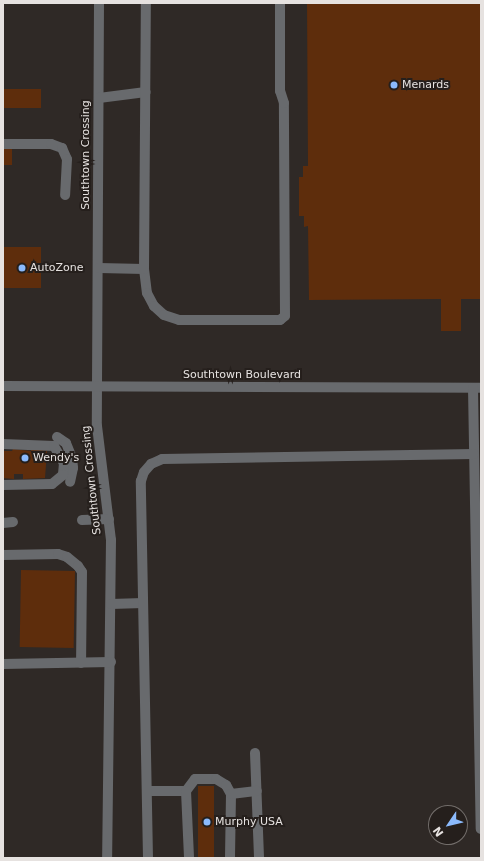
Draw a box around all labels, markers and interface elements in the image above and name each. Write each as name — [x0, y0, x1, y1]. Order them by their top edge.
place label: Menards — [402, 78, 449, 92]
marker: Menards — [389, 80, 399, 90]
street label: Southtown Crossing — [79, 100, 93, 210]
place label: AutoZone — [30, 261, 84, 275]
marker: AutoZone — [17, 263, 27, 273]
street label: Southtown Boulevard — [183, 368, 301, 382]
street label: Southtown Crossing — [80, 425, 104, 535]
place label: Wendy's — [33, 451, 79, 465]
marker: Wendy's — [20, 453, 30, 463]
north arrow — [428, 805, 468, 845]
place label: Murphy USA — [215, 815, 283, 829]
marker: Murphy USA — [202, 817, 212, 827]
text: N — [431, 824, 447, 839]

